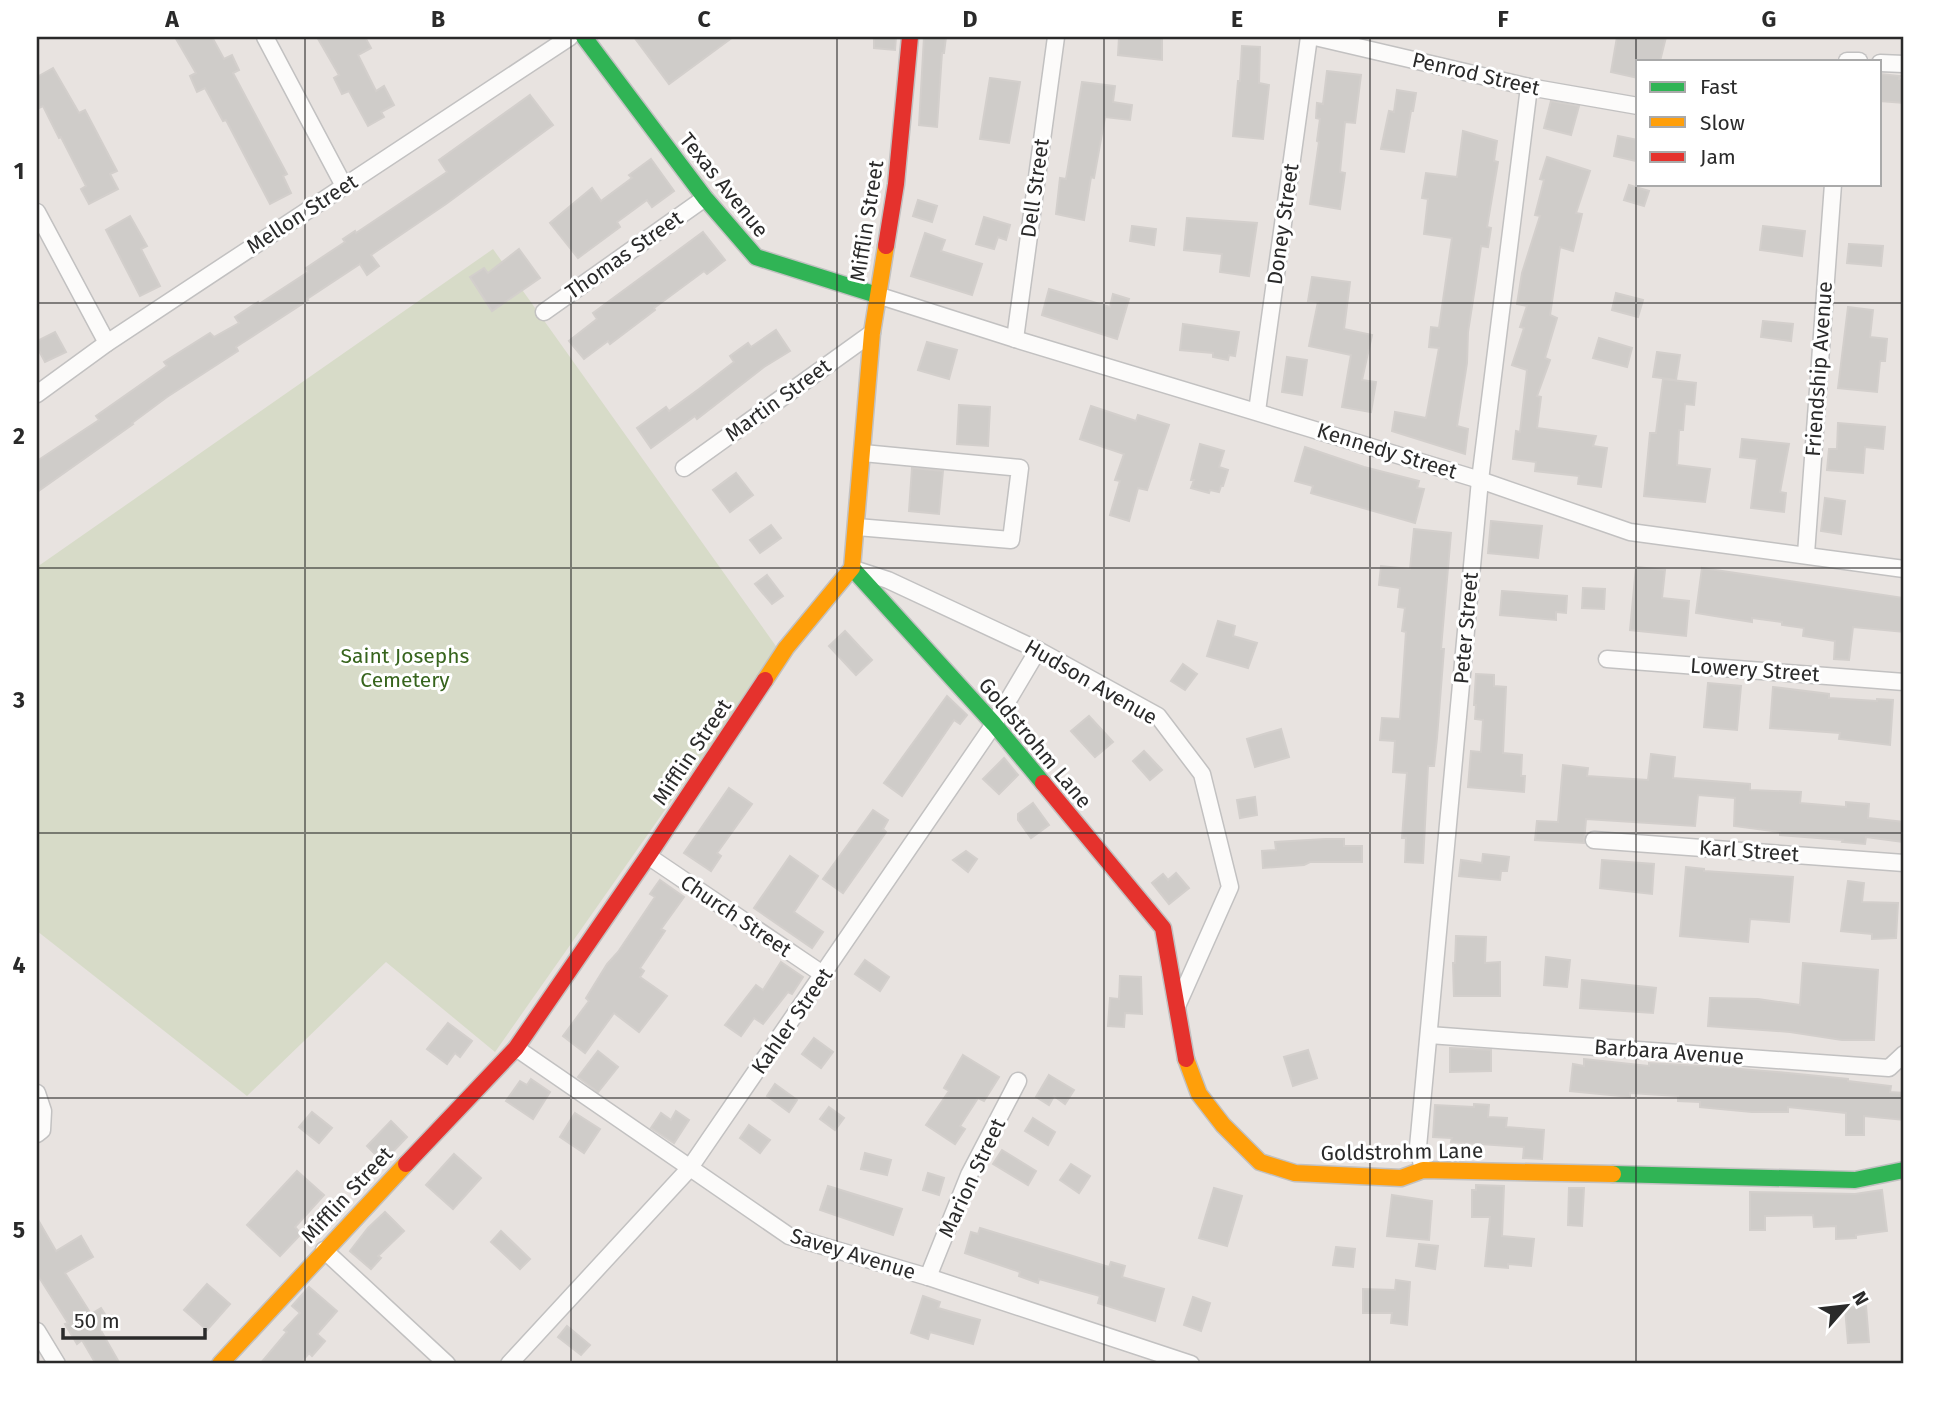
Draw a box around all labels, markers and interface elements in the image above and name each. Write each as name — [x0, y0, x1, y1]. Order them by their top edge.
text: A — [164, 5, 179, 33]
text: B — [431, 5, 445, 33]
text: C — [697, 5, 711, 33]
text: D — [963, 5, 978, 33]
text: E — [1231, 5, 1243, 33]
text: F — [1497, 5, 1509, 33]
text: G — [1762, 5, 1776, 33]
street label: Penrod Street — [1410, 47, 1543, 101]
legend — [1636, 60, 1882, 186]
text: Fast — [1700, 74, 1738, 100]
text: Slow — [1700, 110, 1745, 136]
street label: Texas Avenue — [674, 127, 774, 243]
street label: Dell Street — [1015, 136, 1055, 239]
text: Jam — [1700, 144, 1736, 170]
text: 1 — [14, 157, 24, 185]
street label: Mifflin Street — [845, 158, 889, 284]
street label: Doney Street — [1262, 161, 1304, 286]
street label: Mellon Street — [242, 168, 363, 260]
street label: Thomas Street — [560, 205, 688, 305]
street label: Friendship Avenue — [1800, 280, 1838, 458]
street label: Martin Street — [720, 353, 836, 447]
street label: Kennedy Street — [1314, 417, 1461, 485]
text: 2 — [13, 422, 25, 450]
street label: Peter Street — [1448, 570, 1484, 685]
street label: Hudson Avenue — [1020, 634, 1162, 730]
park label: Saint Josephs Cemetery — [341, 643, 470, 693]
street label: Lowery Street — [1689, 653, 1821, 688]
street label: Goldstrohm Lane — [973, 672, 1097, 814]
text: 3 — [12, 686, 25, 714]
street label: Mifflin Street — [647, 694, 737, 810]
street label: Karl Street — [1698, 835, 1800, 868]
street label: Church Street — [675, 869, 797, 963]
text: 4 — [13, 951, 26, 979]
street label: Kahler Street — [746, 962, 838, 1079]
street label: Barbara Avenue — [1593, 1034, 1745, 1070]
street label: Marion Street — [933, 1114, 1011, 1242]
street label: Goldstrohm Lane — [1321, 1138, 1483, 1166]
street label: Mifflin Street — [296, 1141, 399, 1249]
text: 5 — [13, 1216, 25, 1244]
street label: Savey Avenue — [787, 1223, 919, 1285]
north arrow — [1812, 1272, 1882, 1342]
text: N — [1847, 1287, 1874, 1309]
scale bar — [63, 1296, 205, 1340]
text: 50 m — [74, 1308, 120, 1334]

